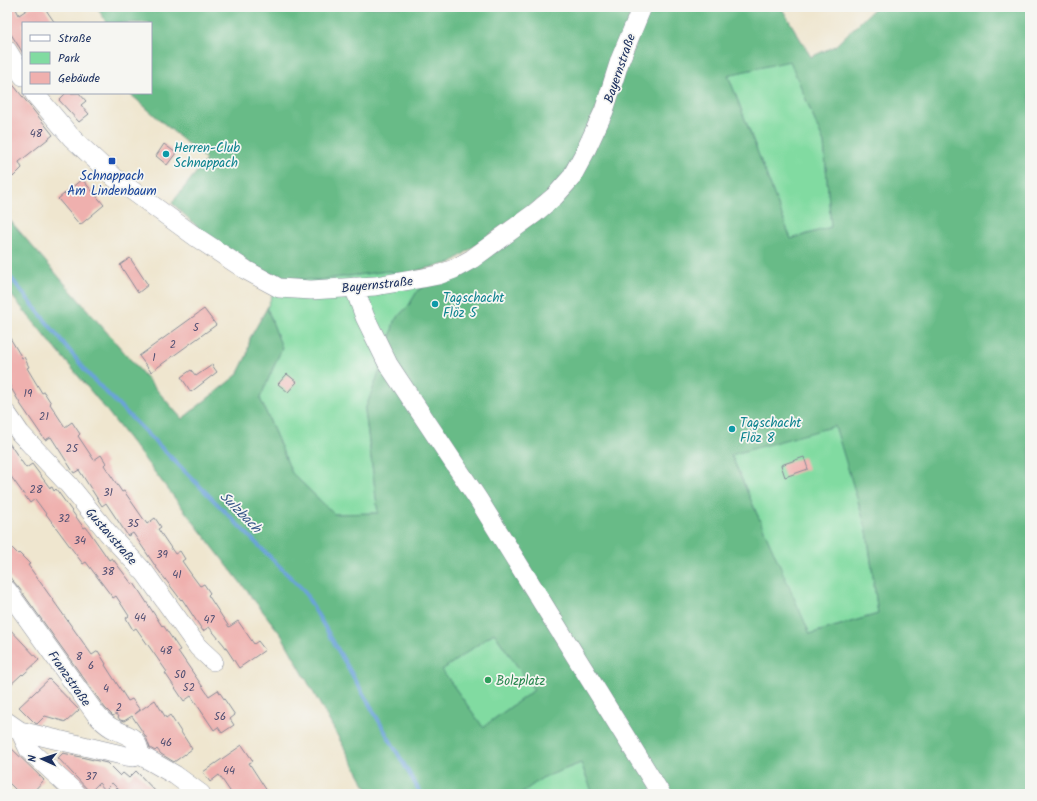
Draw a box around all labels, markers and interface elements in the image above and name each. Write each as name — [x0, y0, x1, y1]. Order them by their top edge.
legend — [22, 22, 152, 94]
text: Straße — [58, 29, 92, 48]
street label: Bayernstraße — [599, 31, 642, 106]
text: Park — [58, 49, 80, 68]
text: Gebäude — [58, 69, 100, 88]
house number: 48 — [30, 125, 43, 143]
place label: Herren-Club Schnappach — [174, 138, 240, 174]
marker: Herren-Club Schnappach — [161, 149, 171, 159]
marker: Schnappach Am Lindenbaum — [107, 156, 117, 166]
place label: Schnappach Am Lindenbaum — [67, 166, 157, 202]
street label: Bayernstraße — [340, 271, 414, 300]
place label: Tagschacht Flöz 5 — [443, 288, 505, 324]
marker: Tagschacht Flöz 5 — [430, 299, 440, 309]
house number: 5 — [193, 319, 200, 337]
house number: 2 — [170, 336, 176, 354]
house number: 1 — [152, 349, 156, 367]
house number: 19 — [24, 385, 33, 403]
house number: 21 — [39, 408, 49, 426]
place label: Tagschacht Flöz 8 — [740, 413, 802, 449]
marker: Tagschacht Flöz 8 — [727, 424, 737, 434]
house number: 25 — [66, 440, 79, 458]
house number: 28 — [29, 481, 43, 499]
house number: 31 — [103, 484, 113, 502]
water label: Sulzbach — [214, 487, 267, 540]
street label: Gustavstraße — [80, 503, 142, 571]
house number: 32 — [58, 510, 70, 528]
house number: 35 — [127, 515, 140, 533]
house number: 34 — [74, 532, 86, 550]
house number: 39 — [156, 546, 168, 564]
house number: 38 — [102, 563, 115, 581]
house number: 41 — [172, 566, 182, 584]
house number: 44 — [134, 609, 146, 627]
house number: 47 — [203, 611, 215, 629]
house number: 48 — [160, 642, 173, 660]
street label: Franzstraße — [42, 647, 96, 711]
house number: 8 — [76, 648, 83, 666]
house number: 6 — [88, 657, 94, 675]
house number: 50 — [174, 666, 186, 684]
place label: Bolzplatz — [496, 671, 546, 692]
marker: Bolzplatz — [483, 675, 493, 685]
house number: 52 — [183, 679, 195, 697]
house number: 4 — [103, 680, 109, 698]
house number: 2 — [116, 699, 122, 717]
house number: 56 — [214, 708, 226, 726]
house number: 46 — [160, 734, 172, 752]
north arrow — [22, 739, 62, 779]
text: N — [24, 755, 42, 762]
house number: 44 — [223, 762, 235, 780]
house number: 37 — [85, 768, 98, 786]

